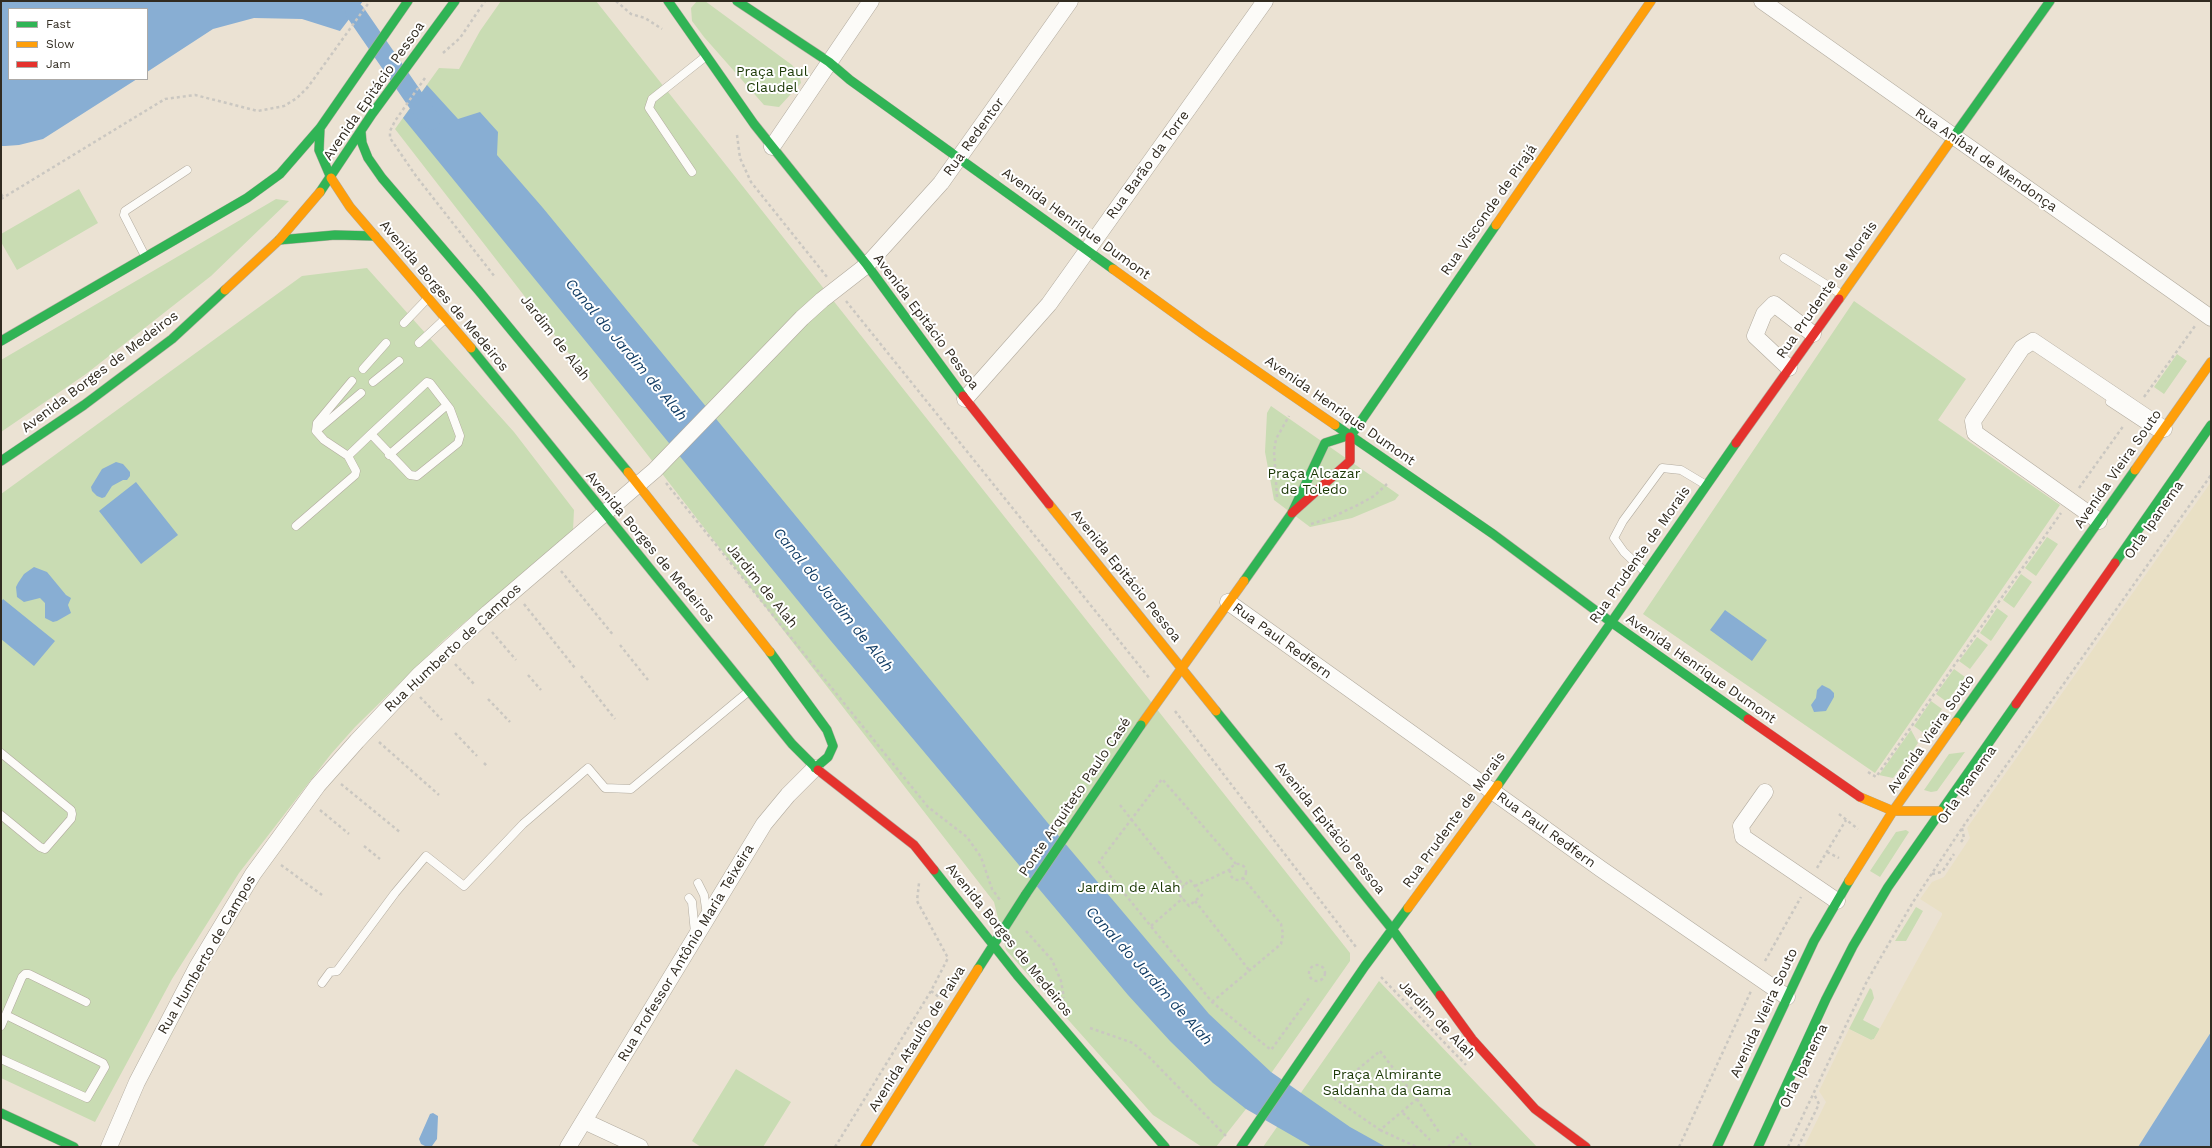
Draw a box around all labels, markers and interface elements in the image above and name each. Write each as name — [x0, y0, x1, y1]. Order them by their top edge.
legend — [8, 8, 148, 80]
text: Fast — [46, 17, 71, 31]
street label: Avenida Epitácio Pessoa — [320, 18, 428, 164]
text: Slow — [46, 37, 74, 51]
text: Jam — [46, 57, 71, 71]
park label: Praça Paul Claudel — [736, 64, 808, 96]
street label: Rua Redentor — [940, 94, 1008, 180]
street label: Rua Aníbal de Mendonça — [1912, 104, 2060, 216]
street label: Rua Barão da Torre — [1103, 107, 1193, 223]
street label: Rua Visconde de Pirajá — [1437, 141, 1541, 279]
street label: Avenida Henrique Dumont — [998, 164, 1154, 284]
street label: Avenida Borges de Medeiros — [376, 217, 512, 375]
street label: Rua Prudente de Morais — [1773, 218, 1881, 362]
street label: Avenida Epitácio Pessoa — [869, 251, 983, 393]
water label: Canal do Jardim de Alah — [561, 275, 691, 425]
street label: Jardim de Alah — [517, 292, 593, 384]
street label: Avenida Borges de Medeiros — [18, 308, 182, 436]
street label: Avenida Henrique Dumont — [1262, 353, 1418, 469]
street label: Avenida Vieira Souto — [2071, 406, 2165, 532]
park label: Praça Alcazar de Toledo — [1268, 466, 1360, 498]
street label: Avenida Borges de Medeiros — [582, 468, 718, 626]
street label: Orla Ipanema — [2121, 478, 2187, 562]
street label: Rua Prudente de Morais — [1586, 483, 1694, 627]
street label: Avenida Epitácio Pessoa — [1067, 506, 1185, 646]
water label: Canal do Jardim de Alah — [769, 524, 897, 676]
street label: Jardim de Alah — [723, 541, 801, 631]
street label: Rua Humberto de Campos — [381, 580, 525, 716]
street label: Rua Paul Redfern — [1229, 599, 1335, 683]
street label: Avenida Henrique Dumont — [1623, 611, 1779, 727]
street label: Avenida Vieira Souto — [1884, 671, 1978, 797]
street label: Ponte Arquiteto Paulo Casé — [1015, 714, 1135, 880]
street label: Orla Ipanema — [1934, 743, 2000, 827]
street label: Rua Prudente de Morais — [1399, 749, 1509, 891]
street label: Avenida Epitácio Pessoa — [1271, 758, 1389, 898]
street label: Rua Paul Redfern — [1493, 788, 1599, 872]
street label: Rua Professor Antônio Maria Teixeira — [614, 841, 758, 1065]
street label: Avenida Borges de Medeiros — [942, 860, 1076, 1020]
street label: Rua Humberto de Campos — [155, 872, 259, 1038]
park label: Jardim de Alah — [1077, 880, 1181, 896]
water label: Canal do Jardim de Alah — [1082, 903, 1216, 1049]
street label: Avenida Vieira Souto — [1727, 946, 1801, 1080]
street label: Avenida Ataulfo de Paiva — [865, 963, 969, 1115]
street label: Jardim de Alah — [1395, 977, 1479, 1063]
street label: Orla Ipanema — [1776, 1021, 1832, 1111]
park label: Praça Almirante Saldanha da Gama — [1323, 1067, 1451, 1100]

